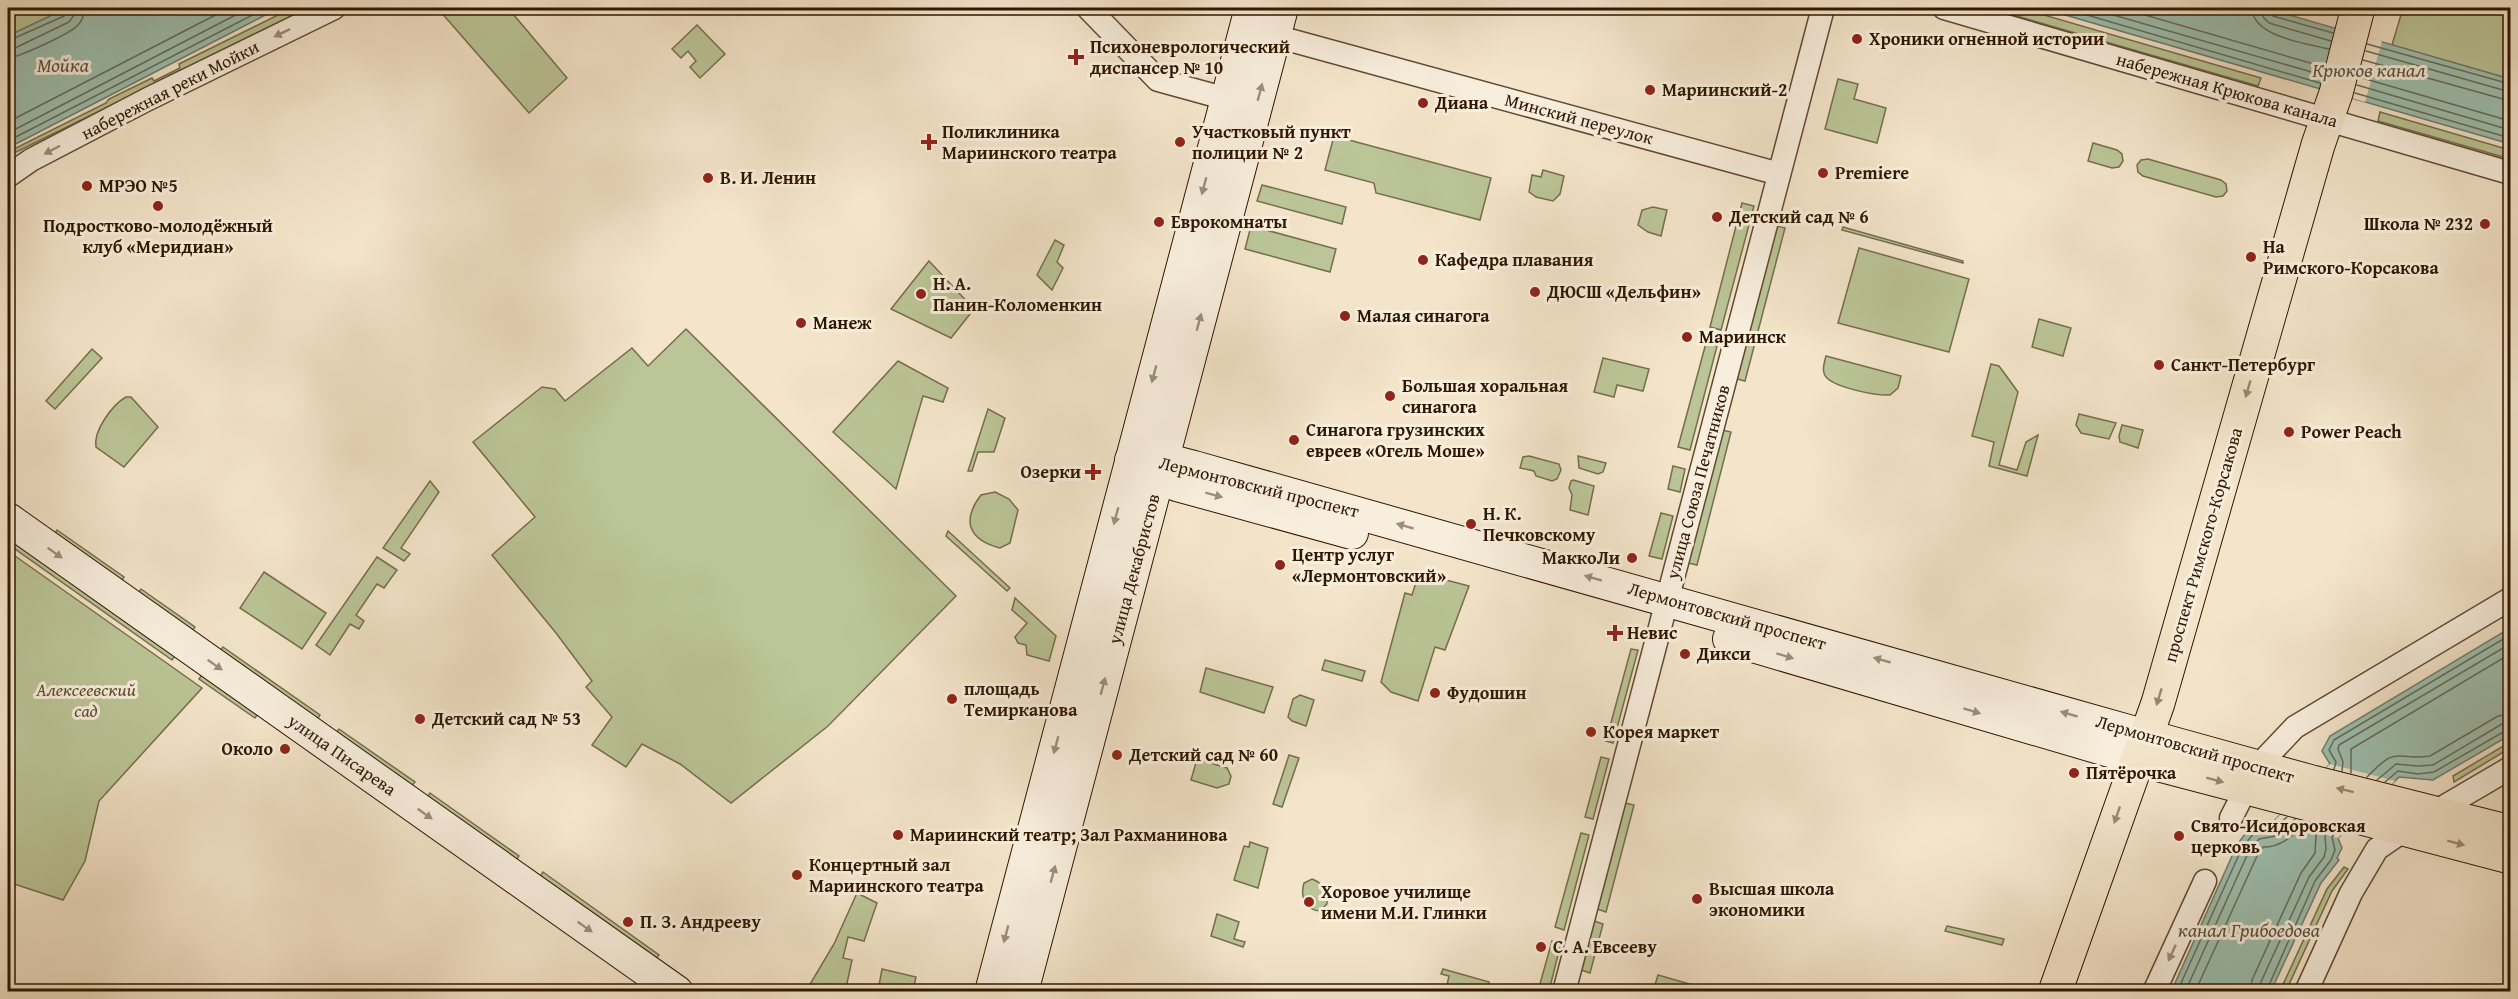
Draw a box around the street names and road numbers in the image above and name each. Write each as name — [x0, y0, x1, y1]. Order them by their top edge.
street label: набережная реки Мойки — [76, 33, 264, 146]
street label: набережная Крюкова канала — [2113, 45, 2341, 134]
street label: Минский переулок — [1502, 86, 1657, 151]
street label: улица Союза Печатников — [1658, 381, 1737, 583]
street label: проспект Римского-Корсакова — [2156, 424, 2249, 665]
street label: Лермонтовский проспект — [1156, 449, 1362, 525]
street label: улица Декабристов — [1100, 490, 1167, 648]
street label: Лермонтовский проспект — [1625, 574, 1830, 657]
street label: улица Писарева — [282, 707, 402, 802]
street label: Лермонтовский проспект — [2093, 707, 2298, 790]

